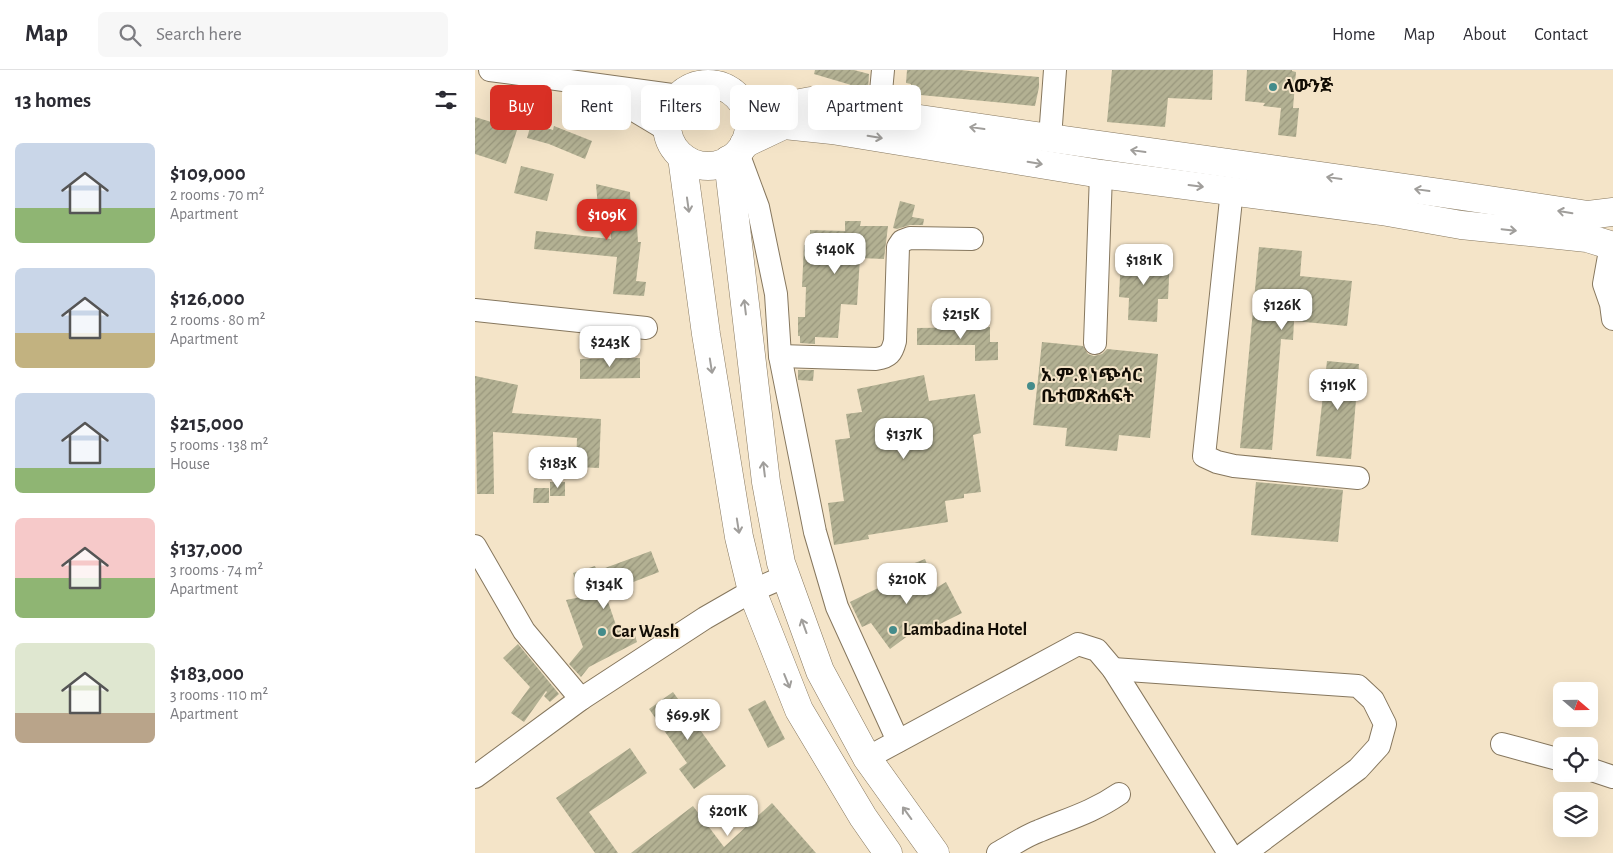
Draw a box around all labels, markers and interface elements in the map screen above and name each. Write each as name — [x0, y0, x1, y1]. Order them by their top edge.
search box — [98, 12, 448, 57]
icon: search — [116, 21, 144, 49]
text: Map — [25, 22, 68, 46]
text: Search here — [156, 25, 242, 44]
text: Home — [1332, 26, 1375, 44]
text: Map — [1403, 26, 1435, 44]
text: About — [1463, 26, 1506, 44]
text: Contact — [1534, 26, 1588, 44]
place label: ላውንጅ — [1283, 76, 1333, 96]
marker: ላውንጅ — [1267, 81, 1279, 93]
chip: Buy — [490, 85, 552, 130]
chip: Rent — [562, 85, 631, 130]
chip: Filters — [641, 85, 720, 130]
chip: New — [730, 85, 798, 130]
chip: Apartment — [808, 85, 921, 130]
icon: filters — [432, 86, 460, 114]
text: 13 homes — [15, 90, 91, 111]
one-way arrow — [970, 122, 986, 132]
one-way arrow — [867, 132, 883, 142]
one-way arrow — [1130, 146, 1146, 156]
one-way arrow — [1027, 158, 1043, 168]
icon: home — [55, 163, 115, 223]
text: $109,000 — [170, 163, 246, 184]
one-way arrow — [1326, 173, 1342, 183]
one-way arrow — [1188, 181, 1204, 191]
one-way arrow — [1414, 185, 1430, 195]
text: 2 rooms · 70 m² — [170, 187, 264, 203]
one-way arrow — [684, 197, 694, 213]
pin: $109K — [572, 198, 642, 241]
text: Apartment — [170, 206, 238, 222]
one-way arrow — [1557, 206, 1573, 216]
text: $109K — [588, 207, 626, 223]
one-way arrow — [1501, 225, 1517, 235]
pin: $140K — [800, 232, 870, 275]
text: $140K — [816, 241, 854, 257]
pin: $181K — [1109, 244, 1179, 286]
text: $181K — [1126, 252, 1162, 268]
icon: home — [55, 288, 115, 348]
text: $126,000 — [170, 288, 245, 309]
pin: $126K — [1247, 288, 1317, 331]
text: $126K — [1263, 297, 1301, 313]
pin: $215K — [926, 298, 996, 340]
one-way arrow — [740, 300, 750, 316]
text: $215K — [943, 306, 979, 322]
text: 2 rooms · 80 m² — [170, 312, 265, 328]
pin: $243K — [575, 326, 645, 368]
text: Apartment — [170, 331, 238, 347]
text: $243K — [590, 334, 630, 350]
one-way arrow — [707, 358, 717, 374]
place label: አ.ም.ዩ ነጭሳር ቤተመጽሐፍት — [1041, 367, 1142, 406]
pin: $119K — [1303, 368, 1373, 411]
text: $119K — [1320, 377, 1356, 393]
marker: አ.ም.ዩ ነጭሳር ቤተመጽሐፍት — [1025, 380, 1037, 392]
icon: home — [55, 413, 115, 473]
text: $215,000 — [170, 413, 244, 434]
pin: $137K — [869, 418, 939, 460]
text: $137K — [886, 426, 922, 442]
text: 5 rooms · 138 m² — [170, 437, 268, 453]
pin: $183K — [523, 446, 593, 489]
text: $183K — [539, 455, 577, 471]
text: House — [170, 456, 210, 472]
one-way arrow — [759, 461, 769, 477]
one-way arrow — [733, 518, 743, 534]
icon: home — [55, 538, 115, 598]
text: $137,000 — [170, 538, 243, 559]
text: 3 rooms · 74 m² — [170, 562, 263, 578]
pin: $210K — [872, 562, 942, 605]
pin: $134K — [569, 568, 639, 610]
text: $210K — [888, 571, 926, 587]
text: $134K — [585, 576, 623, 592]
text: Apartment — [170, 581, 238, 597]
one-way arrow — [799, 618, 808, 634]
place label: Lambadina Hotel — [903, 621, 1027, 639]
place label: Car Wash — [612, 623, 679, 641]
marker: Lambadina Hotel — [887, 624, 899, 636]
marker: Car Wash — [596, 626, 608, 638]
icon: home — [55, 663, 115, 723]
text: $183,000 — [170, 663, 244, 684]
one-way arrow — [783, 672, 792, 688]
north arrow — [1553, 682, 1597, 728]
map controls — [1553, 682, 1598, 837]
text: 3 rooms · 110 m² — [170, 687, 268, 703]
pin: $69.9K — [647, 698, 729, 741]
text: Apartment — [170, 706, 238, 722]
text: $69.9K — [666, 707, 710, 723]
button: locate — [1553, 737, 1598, 782]
button: layers — [1553, 792, 1598, 837]
pin: $201K — [693, 794, 763, 837]
text: $201K — [709, 803, 747, 819]
one-way arrow — [901, 807, 912, 821]

